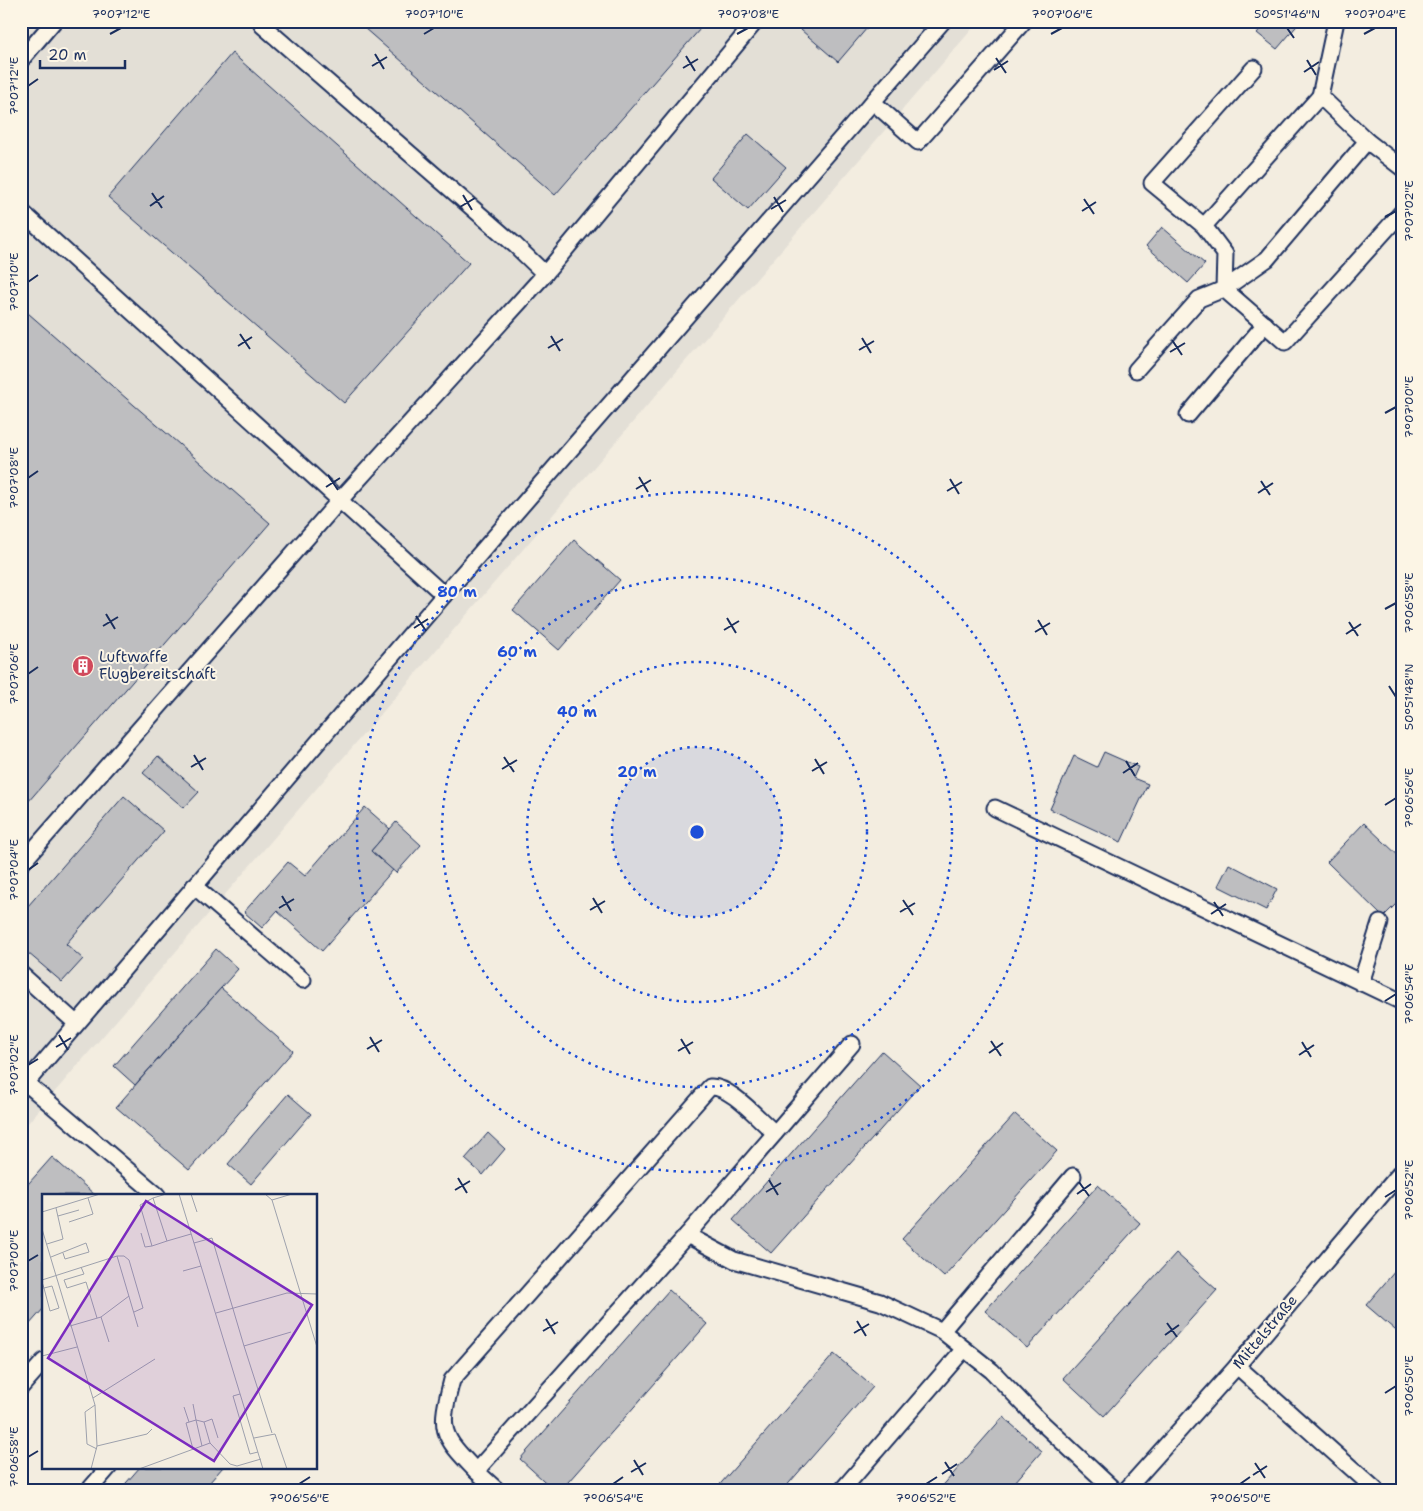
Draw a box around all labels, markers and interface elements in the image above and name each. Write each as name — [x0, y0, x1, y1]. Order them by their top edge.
text: 7°07'12"E — [92, 6, 150, 22]
text: 7°07'10"E — [404, 6, 464, 22]
text: 7°07'08"E — [717, 6, 779, 22]
text: 7°07'06"E — [1031, 6, 1093, 22]
text: 50°51'46"N — [1254, 6, 1320, 22]
text: 7°07'04"E — [1344, 6, 1406, 22]
scale bar — [40, 38, 125, 70]
text: 20 m — [48, 45, 87, 65]
text: 7°07'12"E — [6, 57, 22, 115]
text: 7°07'02"E — [1401, 180, 1417, 242]
text: 7°07'10"E — [6, 252, 22, 312]
text: 7°07'00"E — [1401, 376, 1417, 438]
text: 7°07'08"E — [6, 447, 22, 509]
text: 7°06'58"E — [1401, 572, 1417, 634]
text: 80 m — [437, 582, 477, 602]
text: 60 m — [497, 642, 537, 662]
text: 7°07'06"E — [6, 643, 22, 705]
place label: Luftwaffe Flugbereitschaft — [99, 647, 216, 684]
building icon: Luftwaffe Flugbereitschaft — [71, 654, 95, 678]
text: 50°51'48"N — [1401, 664, 1417, 730]
text: 40 m — [557, 702, 597, 722]
text: 20 m — [617, 762, 657, 782]
text: 7°06'56"E — [1401, 768, 1417, 828]
centre of rings — [688, 823, 706, 841]
text: 7°07'04"E — [6, 839, 22, 901]
text: 7°06'54"E — [1401, 963, 1417, 1025]
text: 7°07'02"E — [6, 1034, 22, 1096]
text: 7°06'52"E — [1401, 1160, 1417, 1220]
inset map — [42, 1194, 318, 1468]
text: 7°07'00"E — [6, 1230, 22, 1292]
street label: Mittelstraße — [1228, 1291, 1302, 1373]
text: 7°06'50"E — [1401, 1355, 1417, 1417]
text: 7°06'58"E — [6, 1426, 22, 1488]
text: 7°06'56"E — [269, 1490, 329, 1506]
text: 7°06'54"E — [582, 1490, 644, 1506]
text: 7°06'52"E — [896, 1490, 956, 1506]
text: 7°06'50"E — [1209, 1490, 1271, 1506]

